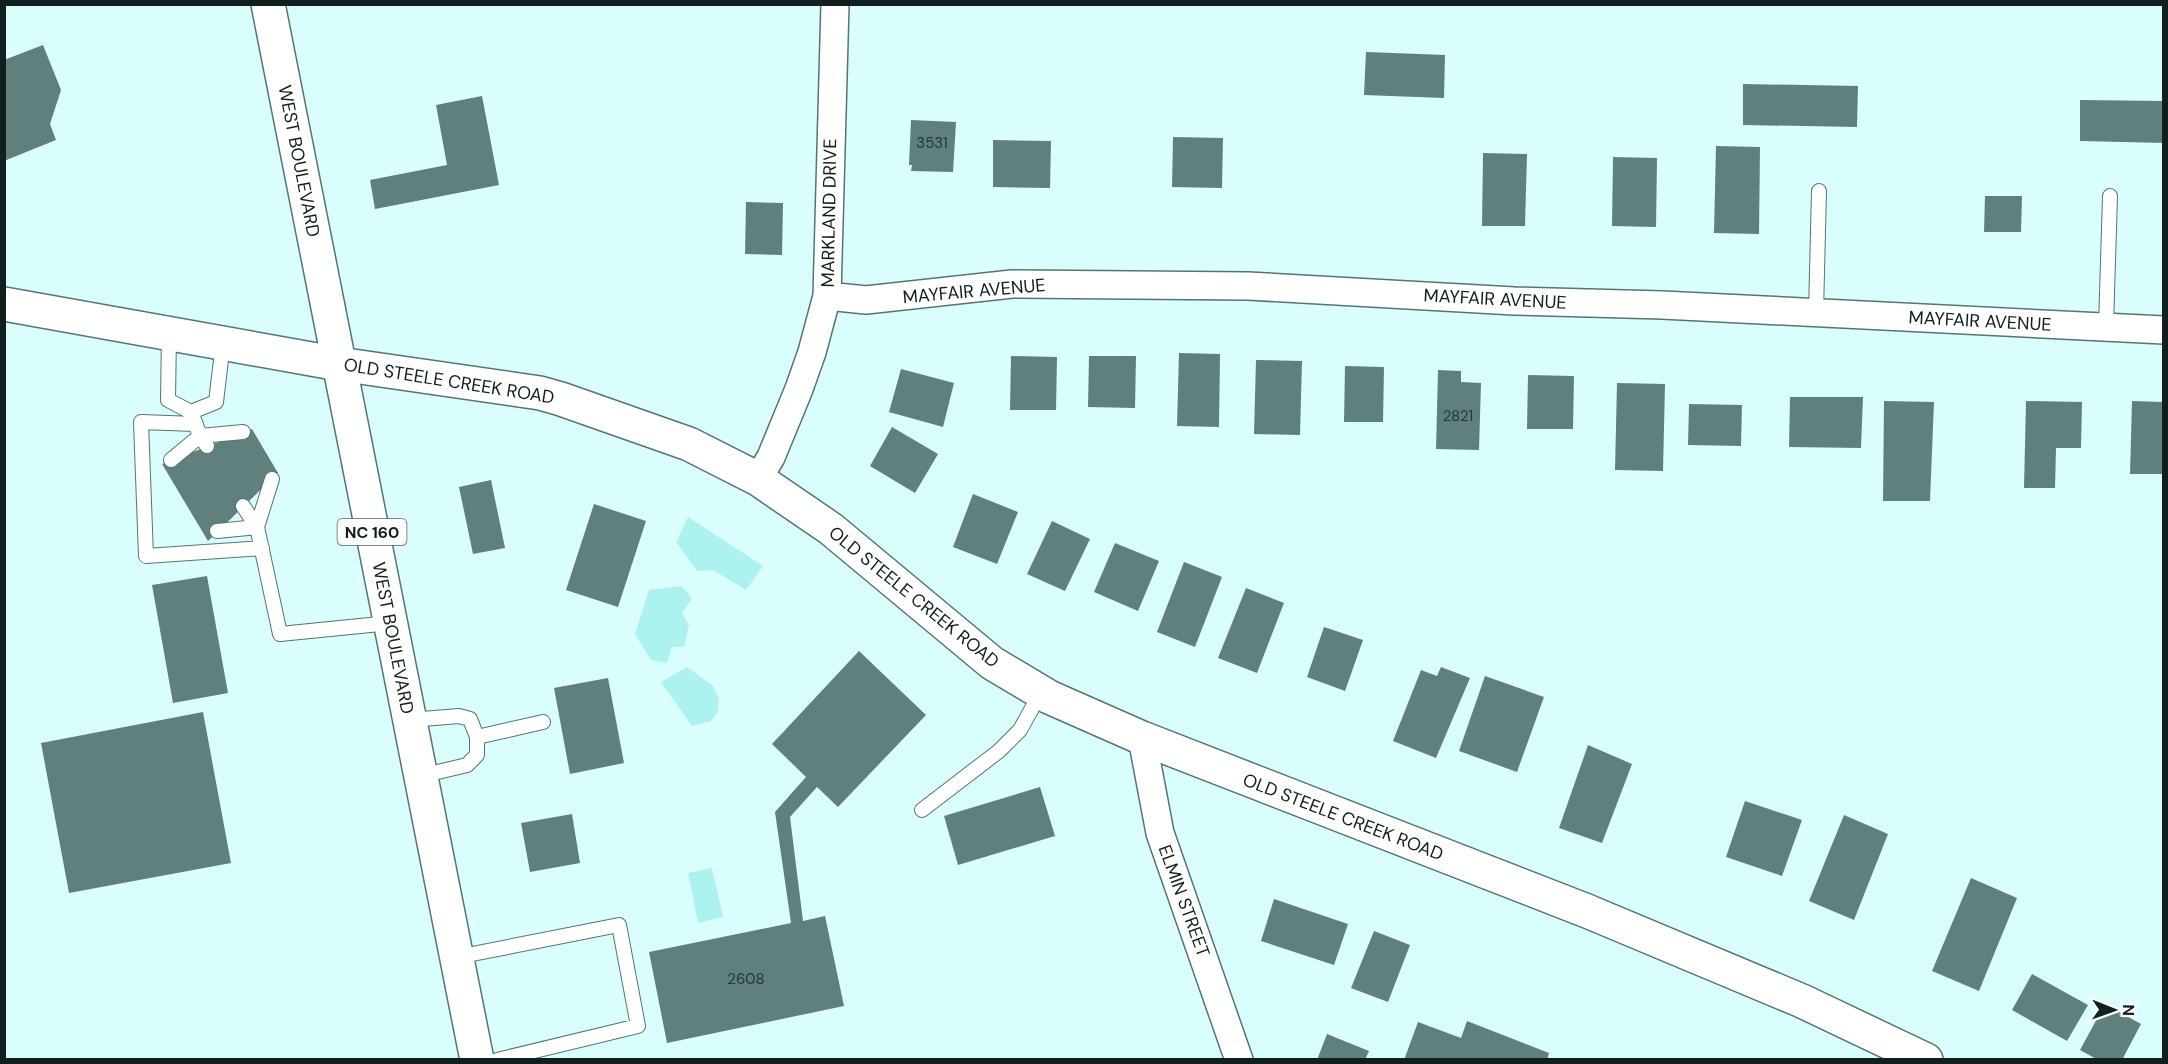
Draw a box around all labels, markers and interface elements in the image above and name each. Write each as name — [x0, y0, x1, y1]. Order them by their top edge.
street label: WEST BOULEVARD — [273, 83, 325, 239]
house number: 3531 — [916, 133, 948, 153]
street label: MARKLAND DRIVE — [816, 138, 842, 288]
street label: MAYFAIR AVENUE — [902, 273, 1046, 309]
street label: MAYFAIR AVENUE — [1423, 283, 1567, 315]
street label: MAYFAIR AVENUE — [1908, 305, 2052, 337]
street label: OLD STEELE CREEK ROAD — [342, 352, 556, 410]
house number: 2821 — [1443, 406, 1473, 426]
road number: NC 160 — [338, 519, 406, 545]
street label: OLD STEELE CREEK ROAD — [824, 521, 1004, 673]
street label: WEST BOULEVARD — [367, 560, 419, 716]
street label: OLD STEELE CREEK ROAD — [1239, 768, 1447, 866]
street label: ELMIN STREET — [1153, 842, 1215, 960]
house number: 2608 — [727, 969, 765, 989]
north arrow — [2084, 980, 2144, 1040]
text: N — [2118, 1004, 2139, 1016]

